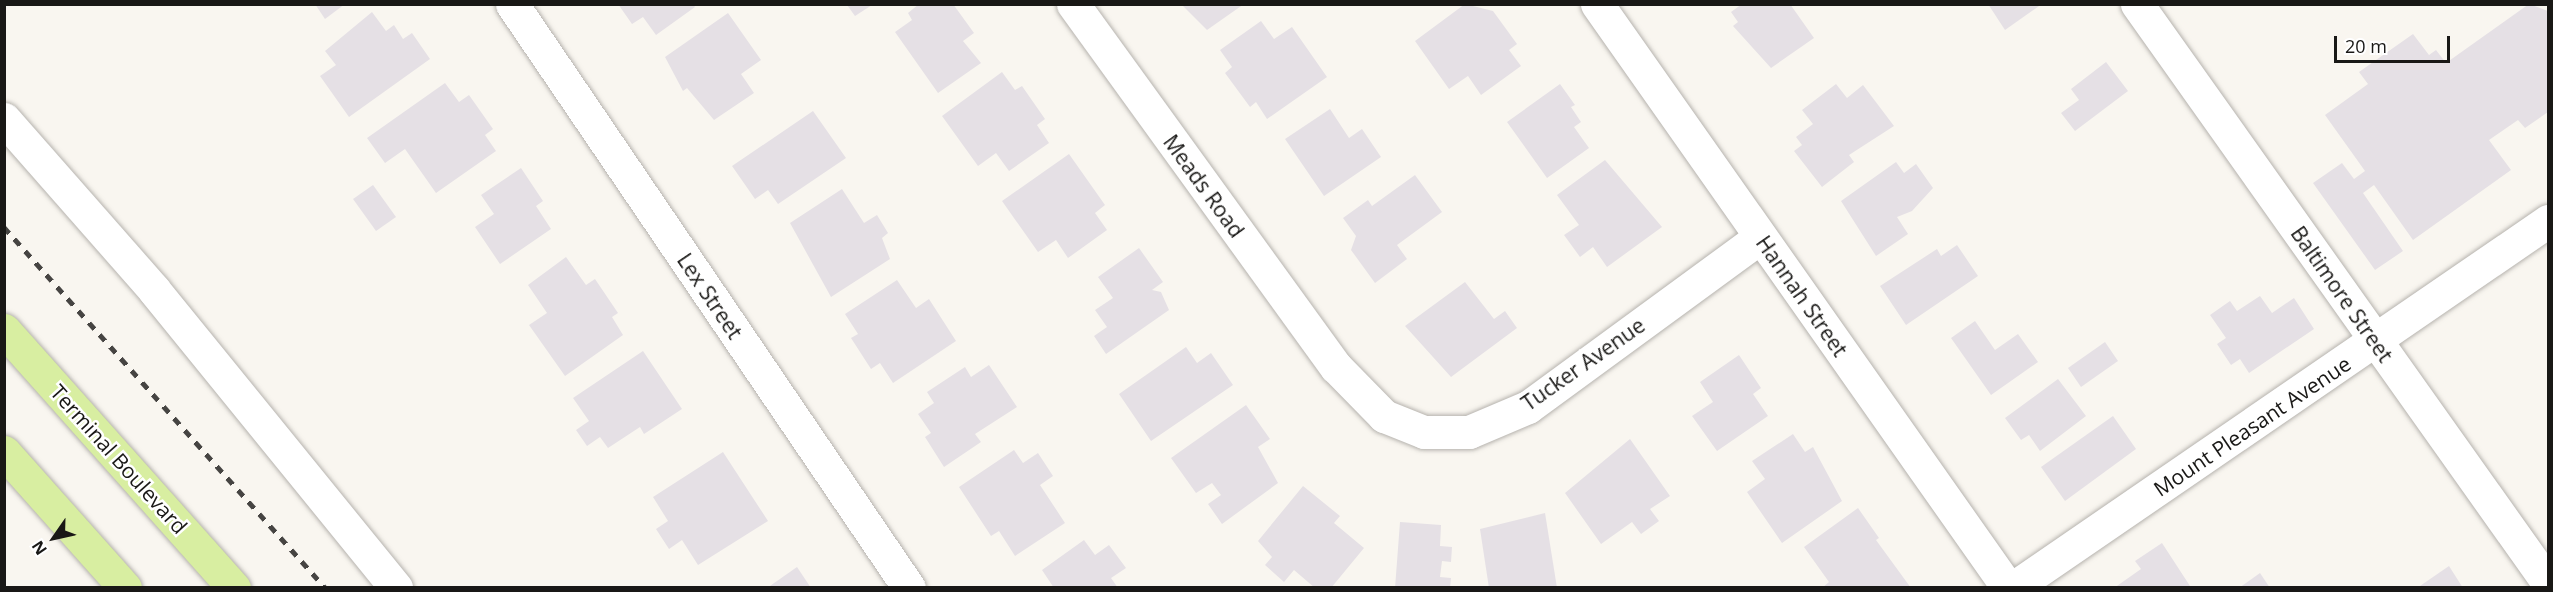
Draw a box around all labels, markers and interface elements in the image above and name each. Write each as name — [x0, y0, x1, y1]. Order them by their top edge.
scale bar — [2337, 24, 2452, 62]
text: 20 m — [2345, 34, 2387, 58]
street label: Meads Road — [1158, 130, 1250, 242]
street label: Baltimore Street — [2286, 221, 2398, 367]
street label: Hannah Street — [1751, 231, 1853, 361]
street label: Lex Street — [672, 248, 748, 344]
street label: Tucker Avenue — [1517, 312, 1649, 416]
street label: Mount Pleasant Avenue — [2149, 351, 2355, 501]
street label: Terminal Boulevard — [45, 379, 193, 539]
north arrow — [24, 508, 84, 568]
text: N — [26, 537, 52, 560]

